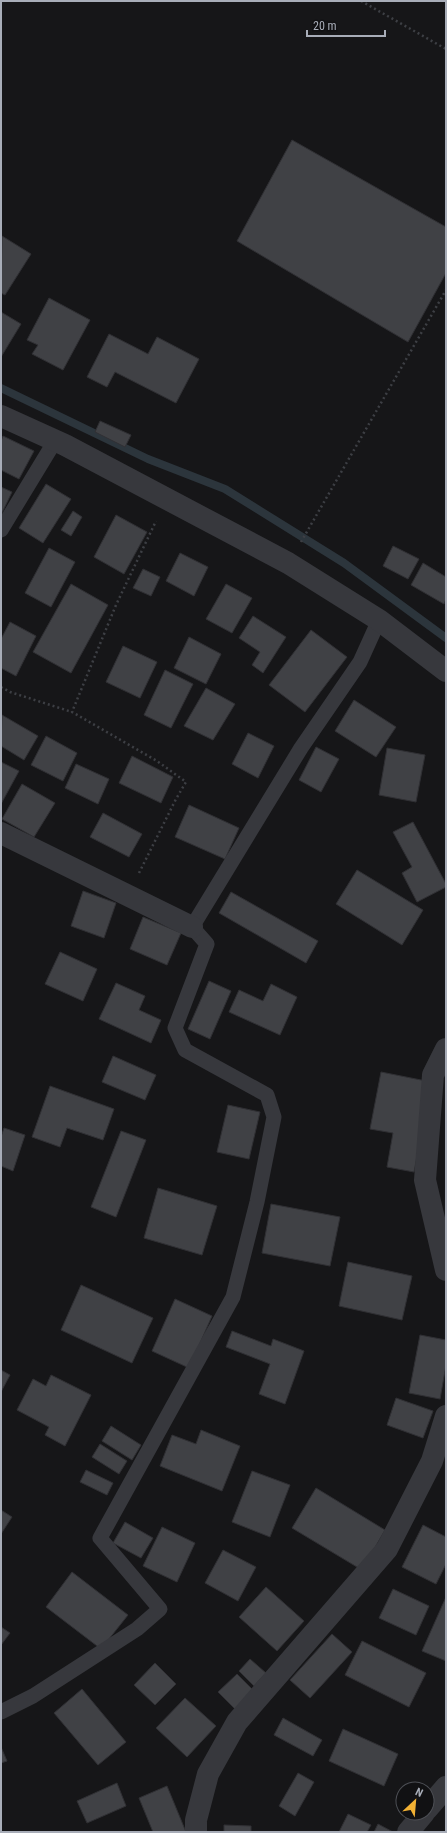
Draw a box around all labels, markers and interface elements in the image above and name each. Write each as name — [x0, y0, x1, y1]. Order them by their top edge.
scale bar — [307, 12, 385, 38]
text: 20 m — [313, 19, 337, 33]
north arrow — [395, 1781, 435, 1821]
text: N — [413, 1785, 425, 1800]

